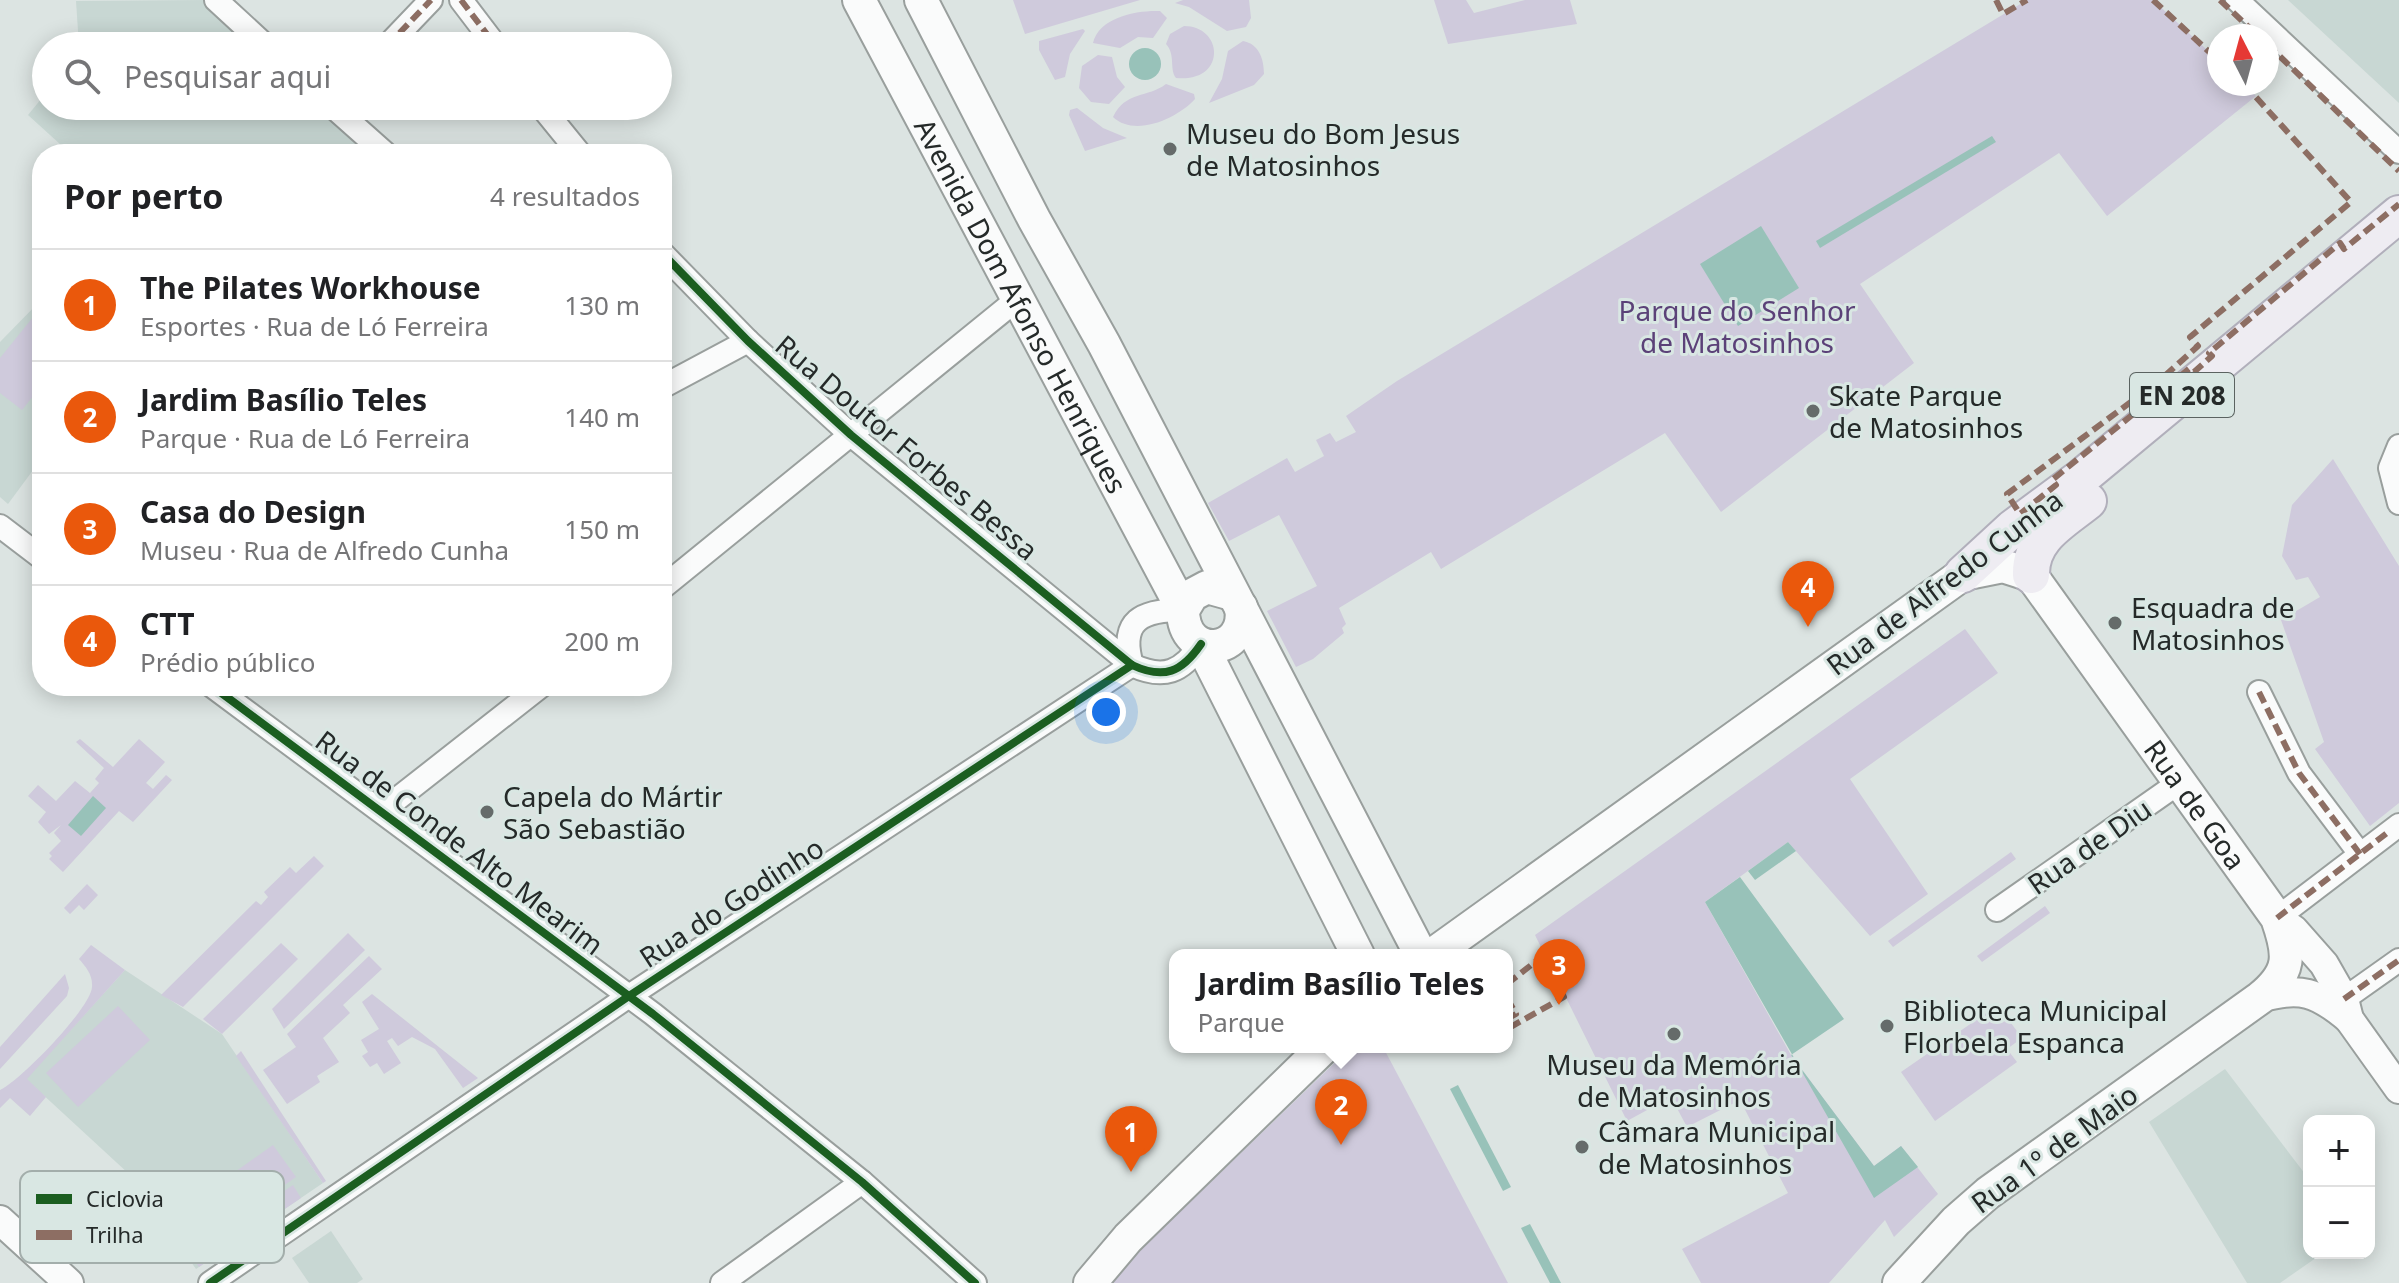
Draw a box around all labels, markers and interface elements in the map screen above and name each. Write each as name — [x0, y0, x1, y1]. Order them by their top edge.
north arrow — [2207, 24, 2279, 96]
search box — [32, 32, 672, 120]
icon: search — [60, 54, 104, 98]
text: Pesquisar aqui — [124, 56, 331, 97]
street label: Avenida Dom Afonso Henriques — [906, 111, 1136, 500]
place label: Museu do Bom Jesus de Matosinhos — [1186, 114, 1460, 184]
marker: Museu do Bom Jesus de Matosinhos — [1161, 140, 1179, 158]
text: Por perto — [64, 173, 223, 219]
text: 4 resultados — [490, 178, 640, 214]
text: The Pilates Workhouse — [140, 267, 481, 308]
text: 1 — [83, 287, 97, 323]
text: 130 m — [564, 287, 640, 323]
park label: Parque do Senhor de Matosinhos — [1619, 291, 1856, 361]
text: Esportes · Rua de Ló Ferreira — [140, 308, 489, 344]
street label: Rua Doutor Forbes Bessa — [768, 326, 1046, 568]
road number: EN 208 — [2130, 373, 2234, 417]
place label: Skate Parque de Matosinhos — [1829, 376, 2023, 446]
text: Jardim Basílio Teles — [140, 379, 427, 420]
text: 2 — [83, 399, 97, 435]
text: 140 m — [564, 399, 640, 435]
marker: Skate Parque de Matosinhos — [1804, 402, 1822, 420]
text: Parque · Rua de Ló Ferreira — [140, 420, 470, 456]
street label: Rua de Alfredo Cunha — [1818, 481, 2070, 683]
text: Casa do Design — [140, 491, 366, 532]
text: 3 — [83, 511, 97, 547]
text: 150 m — [564, 511, 640, 547]
text: Museu · Rua de Alfredo Cunha — [140, 532, 509, 568]
pin: 4 — [1782, 561, 1834, 627]
place label: Esquadra de Matosinhos — [2131, 588, 2294, 658]
text: CTT — [140, 603, 194, 644]
marker: Esquadra de Matosinhos — [2106, 614, 2124, 632]
text: 4 — [83, 623, 97, 659]
text: 200 m — [564, 623, 640, 659]
text: Prédio público — [140, 644, 315, 680]
your location — [1086, 692, 1126, 732]
street label: Rua de Conde Alto Mearim — [308, 721, 612, 963]
street label: Rua de Goa — [2136, 732, 2255, 877]
place label: Capela do Mártir São Sebastião — [503, 777, 723, 847]
street label: Rua de Diu — [2020, 789, 2158, 903]
marker: Capela do Mártir São Sebastião — [478, 803, 496, 821]
street label: Rua do Godinho — [632, 828, 830, 976]
pin: 3 — [1533, 939, 1585, 1005]
popup — [1169, 949, 1513, 1053]
text: Jardim Basílio Teles — [1197, 963, 1485, 1004]
place label: Biblioteca Municipal Florbela Espanca — [1903, 991, 2167, 1061]
text: Parque — [1197, 1004, 1285, 1040]
marker: Biblioteca Municipal Florbela Espanca — [1878, 1017, 1896, 1035]
marker: Museu da Memória de Matosinhos — [1665, 1025, 1683, 1043]
place label: Museu da Memória de Matosinhos — [1546, 1045, 1802, 1115]
street label: Rua 1º de Maio — [1963, 1075, 2145, 1221]
pin: 2 — [1315, 1079, 1367, 1145]
pin: 1 — [1105, 1106, 1157, 1172]
place label: Câmara Municipal de Matosinhos — [1598, 1112, 1835, 1182]
map controls — [2303, 1115, 2375, 1259]
button: + — [2303, 1115, 2375, 1187]
marker: Câmara Municipal de Matosinhos — [1573, 1138, 1591, 1156]
legend — [20, 1171, 284, 1263]
text: Ciclovia — [86, 1183, 164, 1213]
button: − — [2303, 1187, 2375, 1259]
text: Trilha — [86, 1219, 144, 1249]

